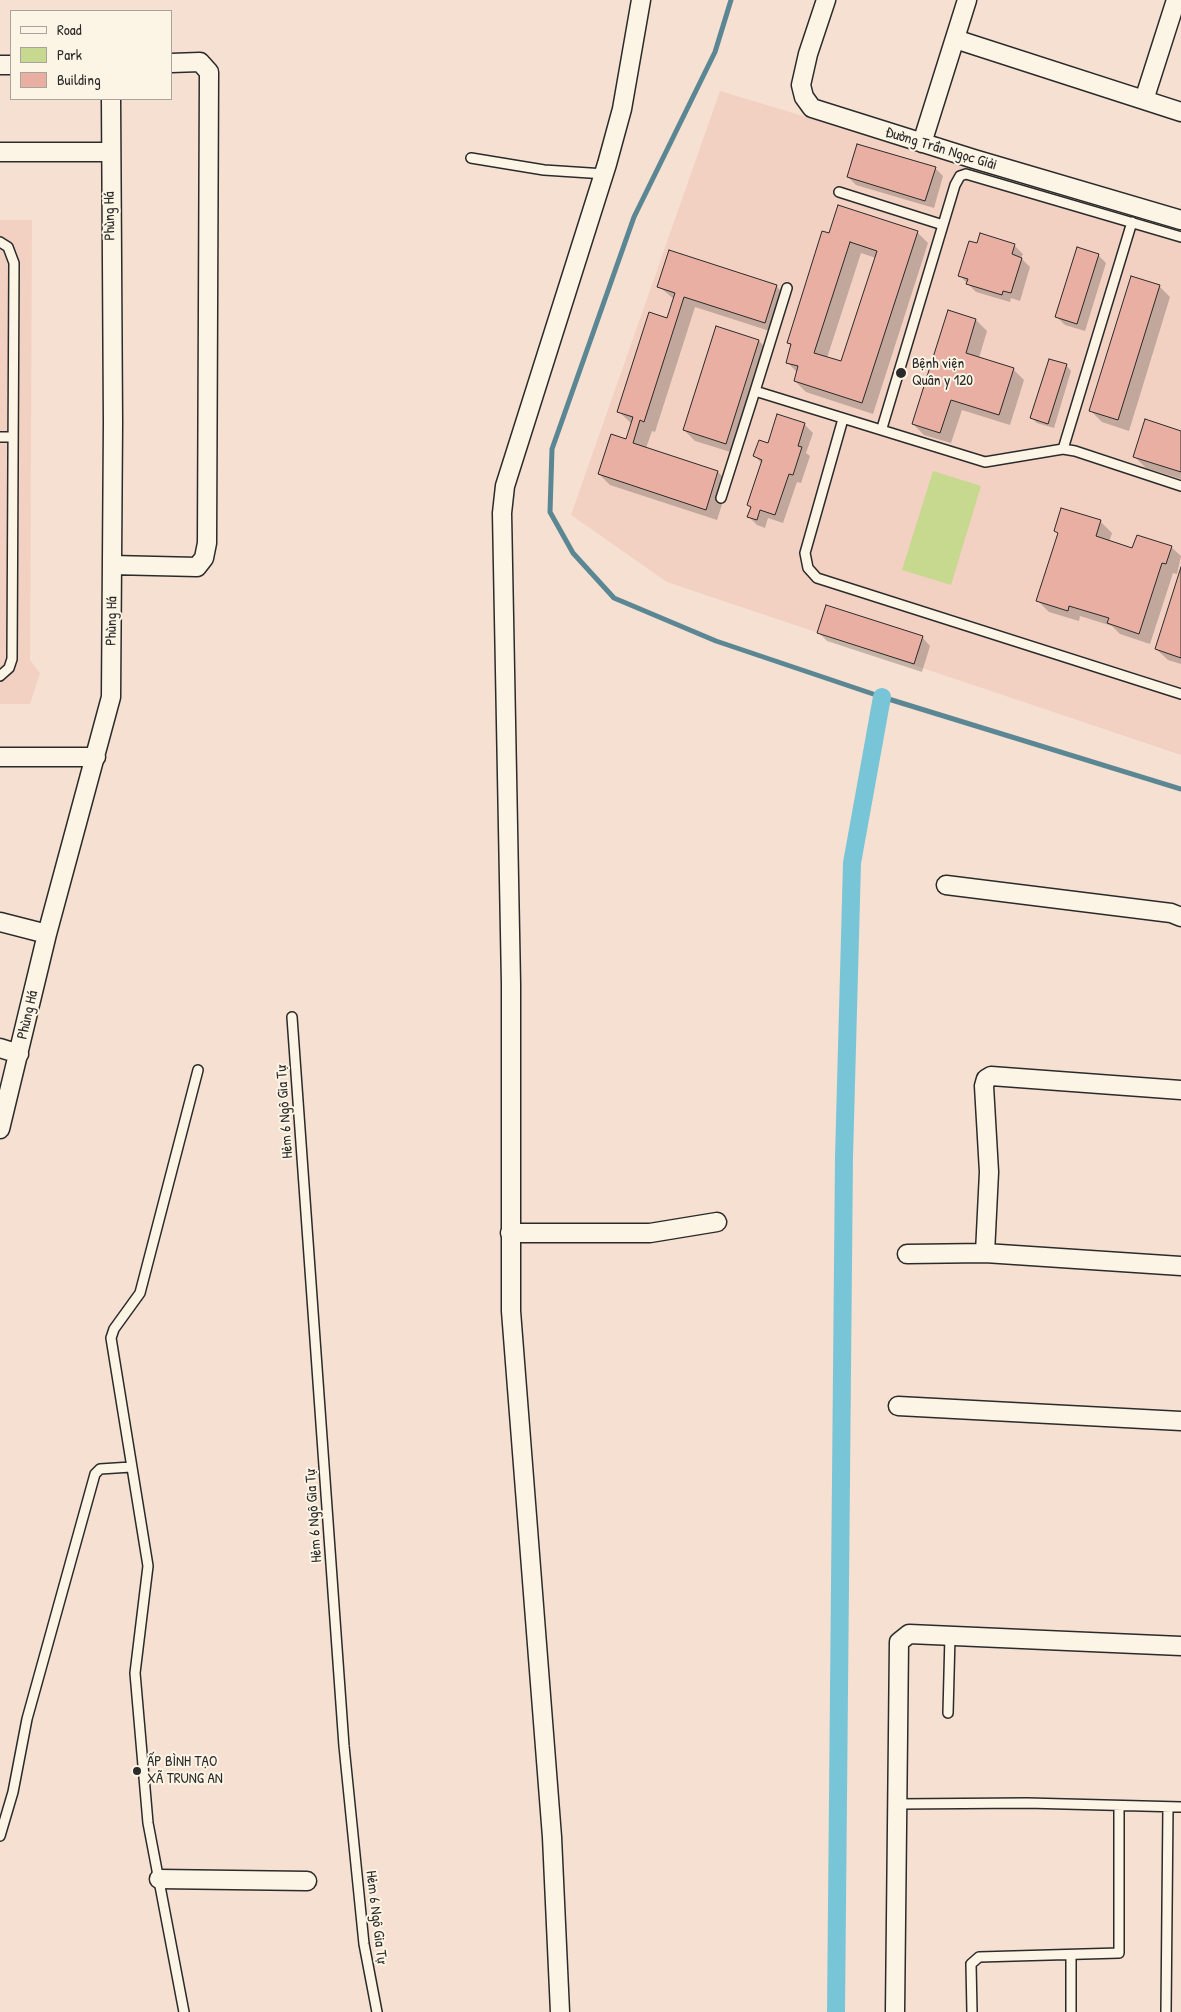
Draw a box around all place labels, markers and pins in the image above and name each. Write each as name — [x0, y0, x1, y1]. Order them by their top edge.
place label: Bệnh viện Quân y 120 — [912, 355, 973, 390]
marker: Bệnh viện Quân y 120 — [894, 366, 908, 380]
place label: ẤP BÌNH TẠO XÃ TRUNG AN — [147, 1753, 223, 1788]
marker: ẤP BÌNH TẠO XÃ TRUNG AN — [131, 1765, 143, 1777]

